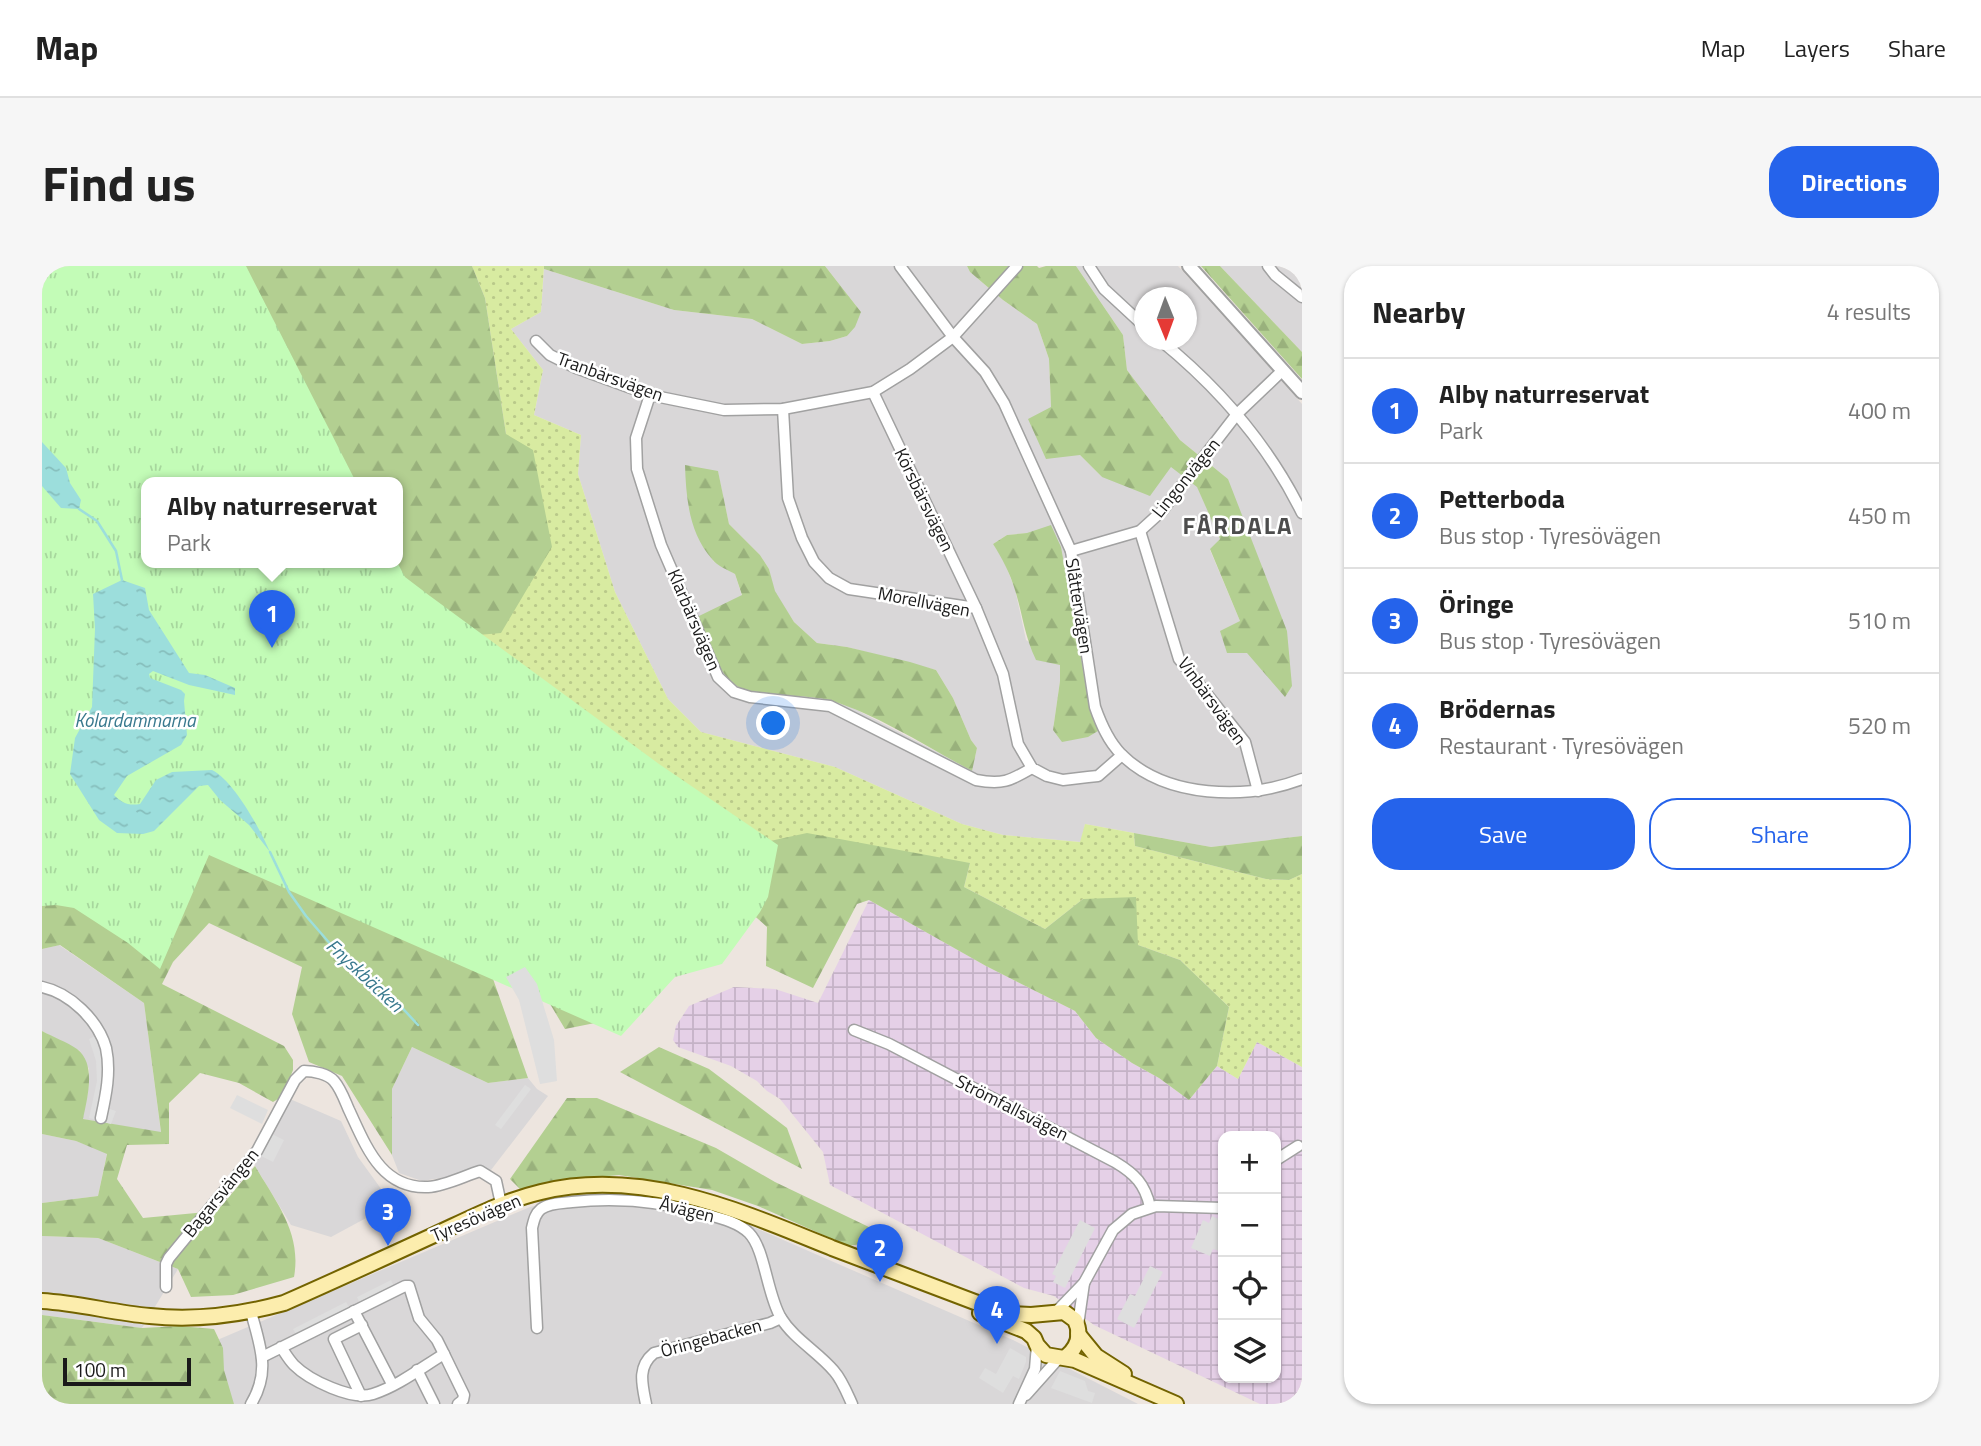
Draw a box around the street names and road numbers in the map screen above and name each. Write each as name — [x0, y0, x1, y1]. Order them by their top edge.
street label: Tranbärsvägen — [553, 345, 667, 408]
street label: Lingonvägen — [1145, 432, 1226, 524]
street label: Körsbärsvägen — [888, 443, 961, 556]
street label: Slåttervägen — [1059, 556, 1100, 656]
street label: Klarbärsvägen — [661, 565, 728, 675]
street label: Morellvägen — [876, 579, 973, 624]
street label: Vinbärsvägen — [1171, 651, 1253, 750]
street label: Strömfallsvägen — [951, 1067, 1073, 1148]
street label: Bagarsvängen — [176, 1142, 265, 1243]
street label: Tyresövägen — [427, 1186, 525, 1249]
street label: Åvägen — [657, 1190, 718, 1229]
street label: Öringebacken — [657, 1311, 764, 1364]

